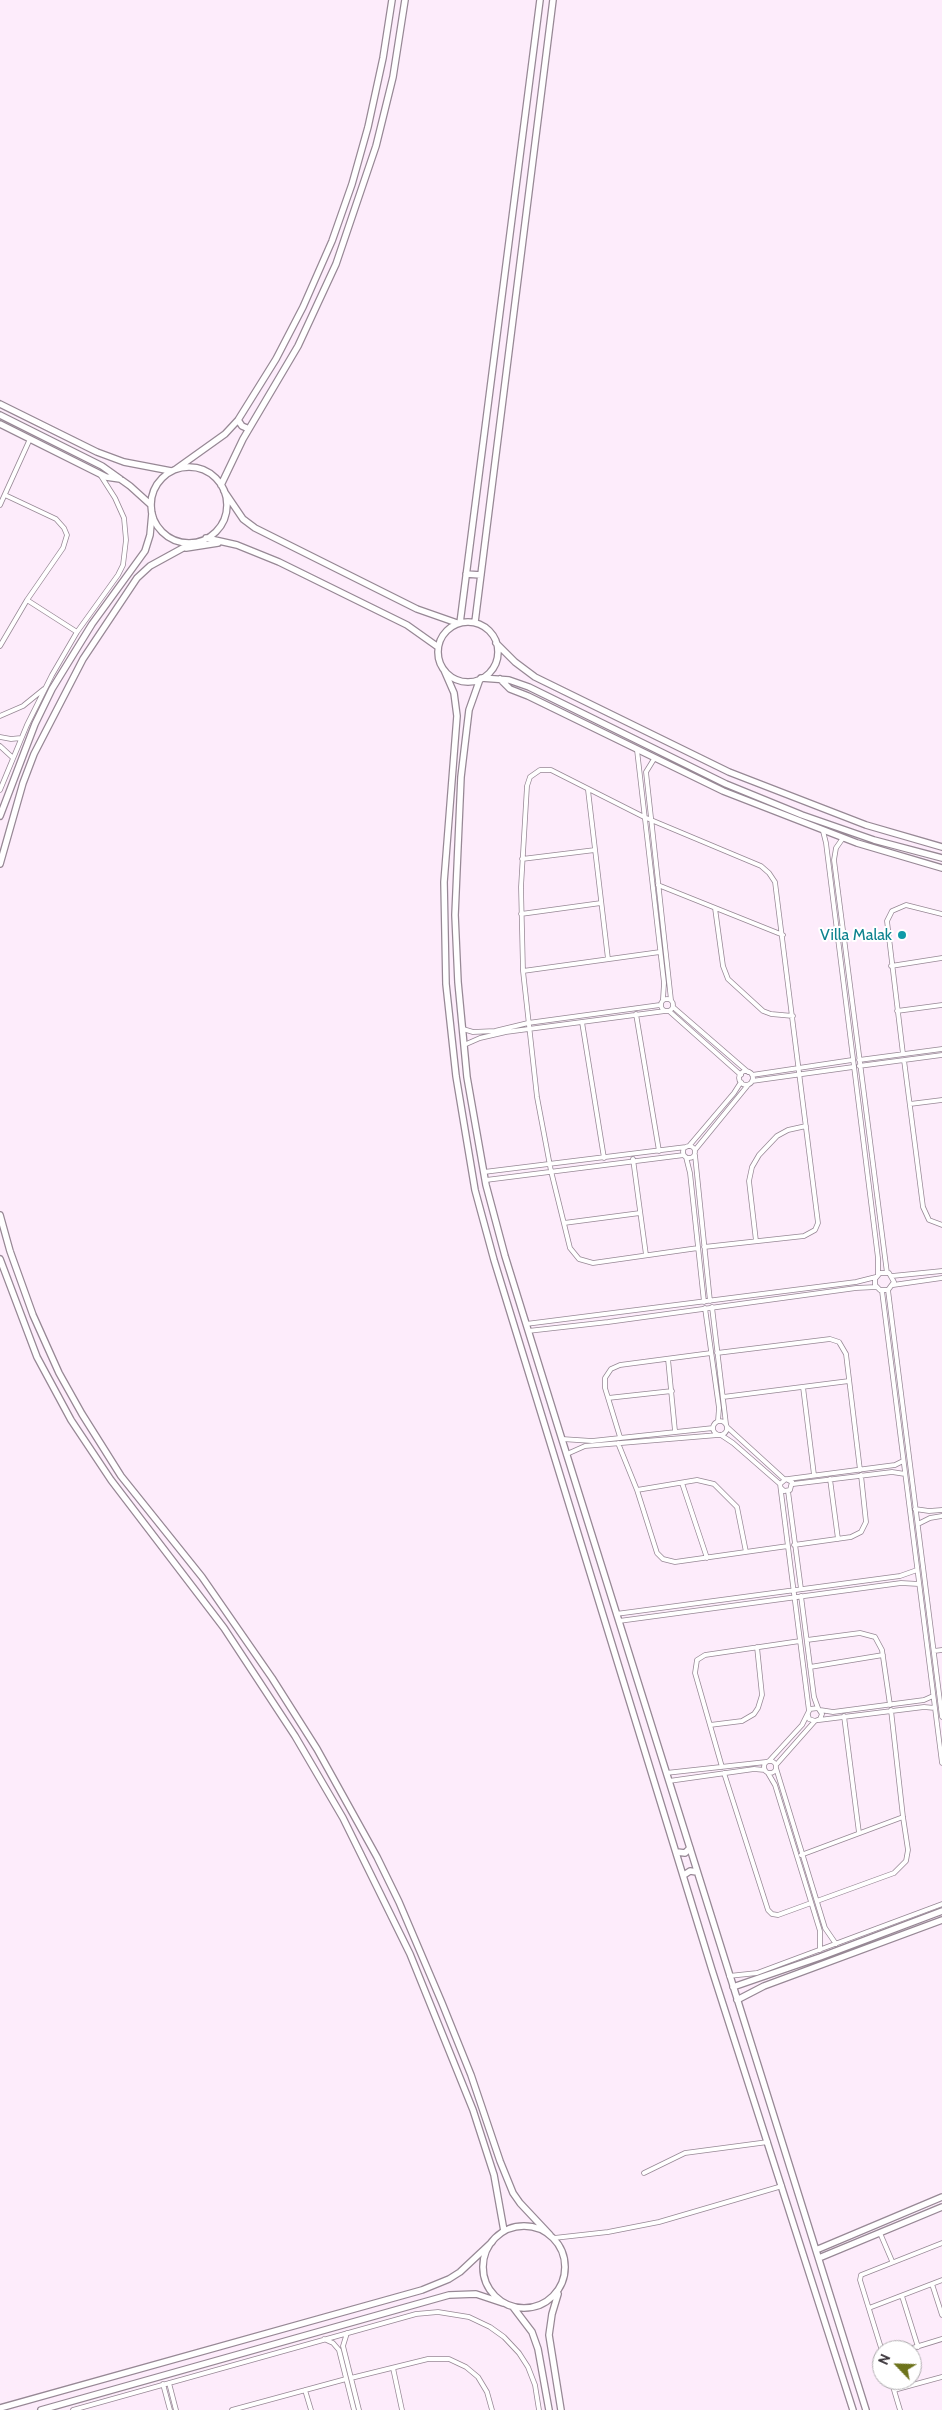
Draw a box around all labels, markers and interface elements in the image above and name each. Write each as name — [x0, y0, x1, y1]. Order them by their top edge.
place label: Villa Malak — [820, 925, 892, 945]
marker: Villa Malak — [896, 929, 908, 941]
north arrow — [872, 2340, 922, 2390]
text: N — [874, 2351, 894, 2367]

